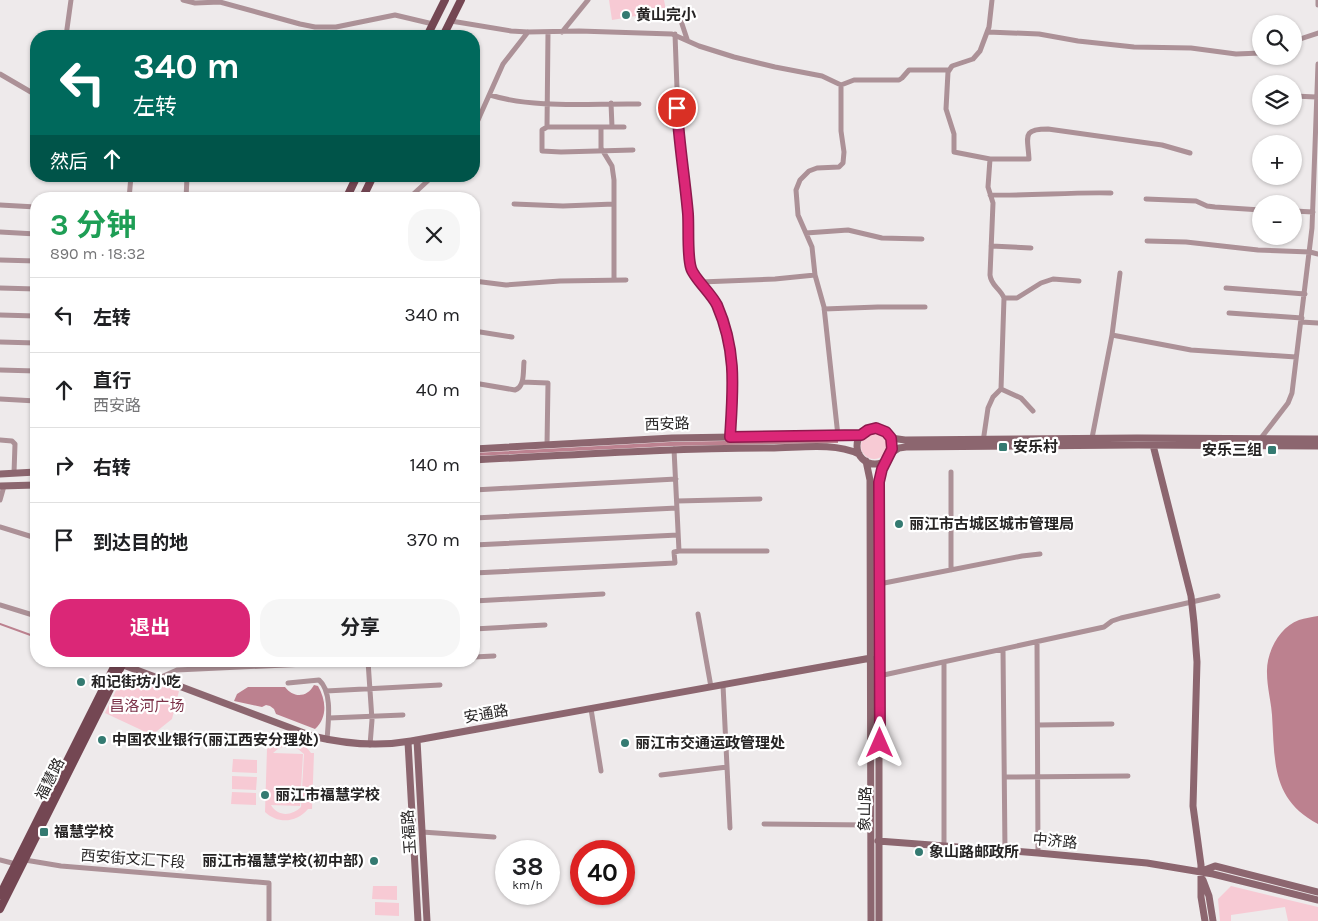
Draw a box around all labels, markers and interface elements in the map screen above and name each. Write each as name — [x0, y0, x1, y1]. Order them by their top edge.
place label: 黄山完小 — [636, 6, 697, 24]
marker: 黄山完小 — [620, 9, 632, 21]
map controls — [1252, 15, 1302, 245]
button: search — [1252, 15, 1302, 65]
text: 340 m — [133, 46, 240, 87]
icon: left — [50, 50, 115, 115]
button: layers — [1252, 75, 1302, 125]
pin — [656, 87, 698, 129]
text: 左转 — [133, 94, 177, 120]
icon: arrive — [663, 94, 691, 122]
button: + — [1252, 135, 1302, 185]
icon: ahead — [98, 145, 126, 173]
text: 然后 — [50, 151, 88, 173]
button: − — [1252, 195, 1302, 245]
text: 3 分钟 — [50, 207, 136, 243]
button: close — [408, 209, 460, 261]
text: 890 m · 18:32 — [50, 244, 145, 263]
icon: left — [50, 301, 78, 329]
text: 340 m — [405, 304, 460, 326]
text: 左转 — [93, 307, 131, 329]
text: 直行 — [93, 370, 131, 392]
icon: ahead — [50, 376, 78, 404]
text: 40 m — [416, 379, 460, 401]
text: 西安路 — [93, 396, 141, 415]
street label: 西安路 — [644, 414, 690, 434]
place label: 安乐村 — [1013, 438, 1058, 456]
marker: 安乐村 — [997, 441, 1009, 453]
place label: 安乐三组 — [1202, 441, 1262, 459]
marker: 安乐三组 — [1266, 444, 1278, 456]
icon: right — [50, 451, 78, 479]
text: 140 m — [410, 454, 460, 476]
text: 右转 — [93, 457, 131, 479]
place label: 丽江市古城区城市管理局 — [909, 515, 1074, 533]
marker: 丽江市古城区城市管理局 — [893, 518, 905, 530]
icon: arrive — [50, 526, 78, 554]
text: 370 m — [406, 529, 460, 551]
text: 到达目的地 — [93, 532, 188, 554]
button: 退出 — [50, 599, 250, 657]
button: 分享 — [260, 599, 460, 657]
place label: 和记街坊小吃 — [91, 673, 181, 691]
marker: 和记街坊小吃 — [75, 676, 87, 688]
park label: 昌洛河广场 — [109, 697, 185, 715]
street label: 安通路 — [462, 701, 510, 727]
position arrow — [853, 716, 905, 768]
place label: 中国农业银行(丽江西安分理处) — [112, 731, 319, 749]
marker: 中国农业银行(丽江西安分理处) — [96, 734, 108, 746]
place label: 丽江市交通运政管理处 — [635, 734, 785, 752]
marker: 丽江市交通运政管理处 — [619, 737, 631, 749]
street label: 福慧路 — [32, 755, 68, 803]
place label: 丽江市福慧学校 — [275, 786, 380, 804]
street label: 象山路 — [856, 786, 874, 832]
marker: 丽江市福慧学校 — [259, 789, 271, 801]
street label: 玉福路 — [398, 809, 420, 855]
place label: 福慧学校 — [54, 823, 114, 841]
marker: 福慧学校 — [38, 826, 50, 838]
street label: 中济路 — [1032, 830, 1078, 852]
speed limit sign: 40 — [570, 840, 635, 905]
place label: 象山路邮政所 — [929, 843, 1019, 861]
street label: 西安街文汇下段 — [80, 846, 186, 872]
marker: 象山路邮政所 — [913, 846, 925, 858]
place label: 丽江市福慧学校(初中部) — [202, 852, 364, 870]
text: 38 — [512, 852, 543, 881]
marker: 丽江市福慧学校(初中部) — [368, 855, 380, 867]
text: km/h — [512, 878, 543, 892]

